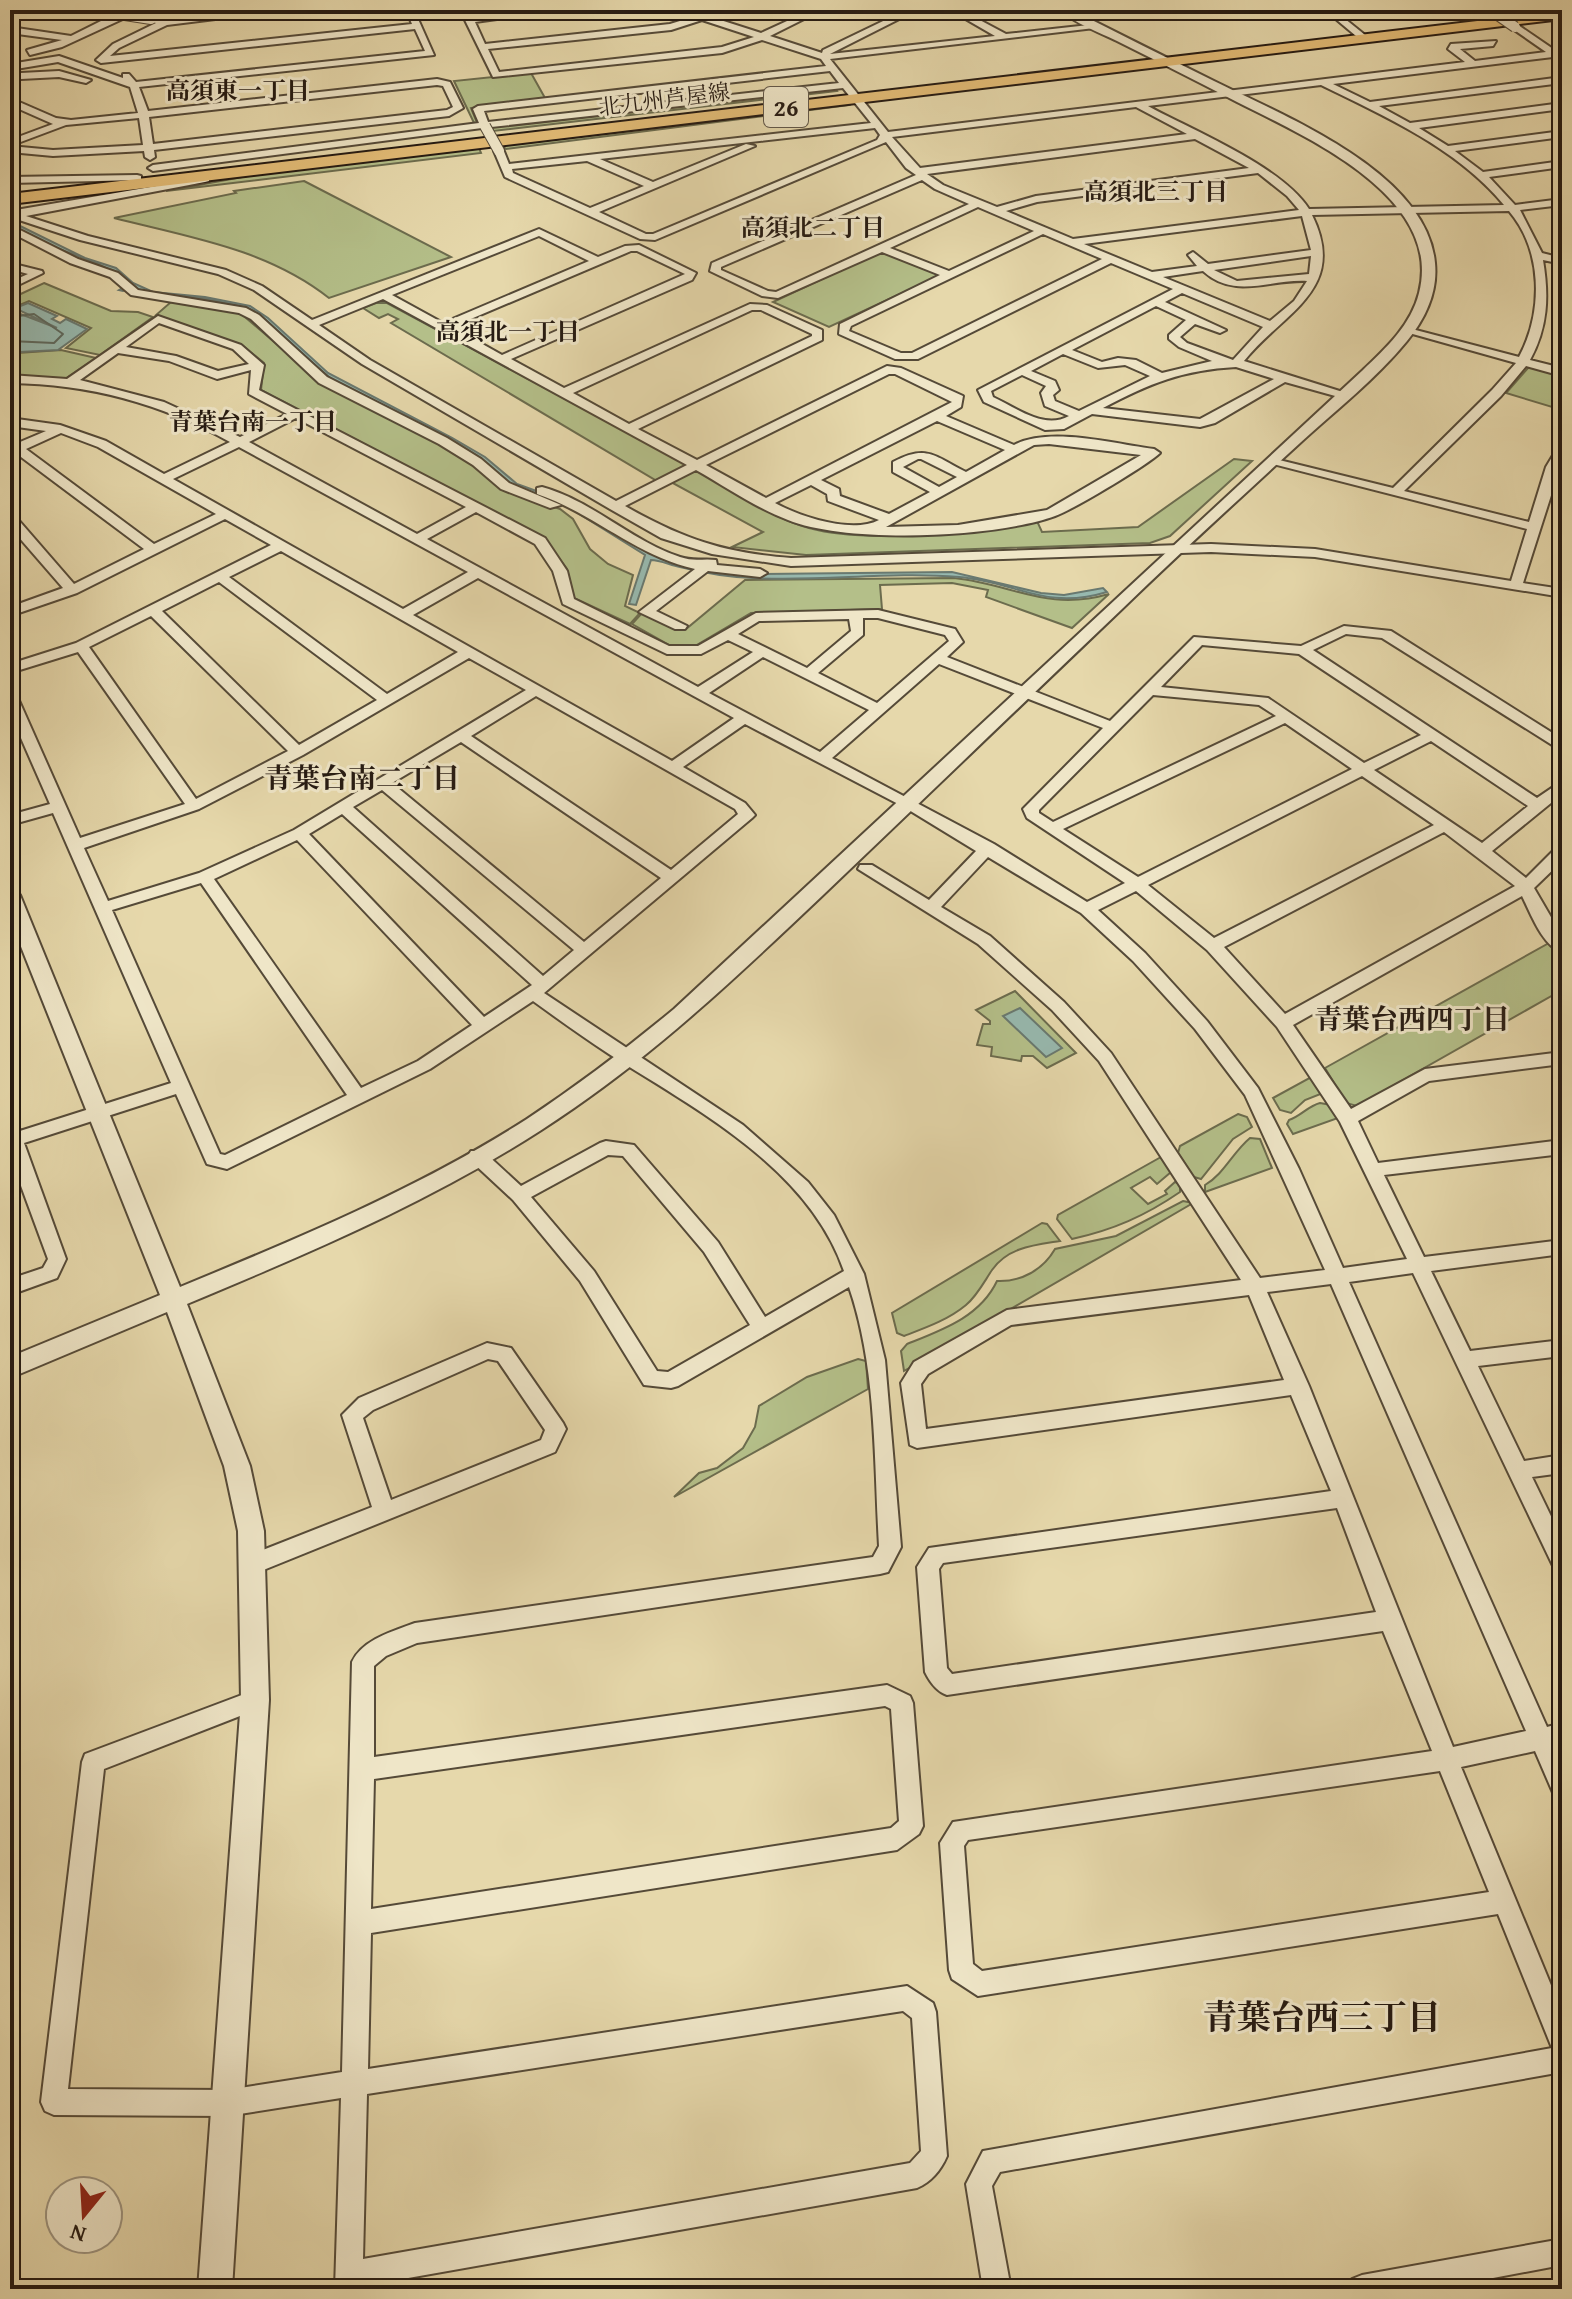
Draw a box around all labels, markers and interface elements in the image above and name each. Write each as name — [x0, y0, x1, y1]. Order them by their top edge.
district label: 高須東一丁目 — [166, 73, 310, 108]
street label: 北九州芦屋線 — [597, 75, 731, 123]
road number: 26 — [764, 87, 808, 127]
district label: 高須北三丁目 — [1084, 174, 1228, 209]
district label: 高須北二丁目 — [741, 210, 885, 245]
district label: 高須北一丁目 — [436, 314, 580, 349]
district label: 青葉台南一丁目 — [169, 404, 337, 439]
district label: 青葉台南二丁目 — [264, 757, 460, 798]
district label: 青葉台西四丁目 — [1314, 998, 1510, 1039]
district label: 青葉台西三丁目 — [1203, 1992, 1441, 2041]
north arrow — [44, 2175, 124, 2255]
text: N — [66, 2216, 90, 2252]

